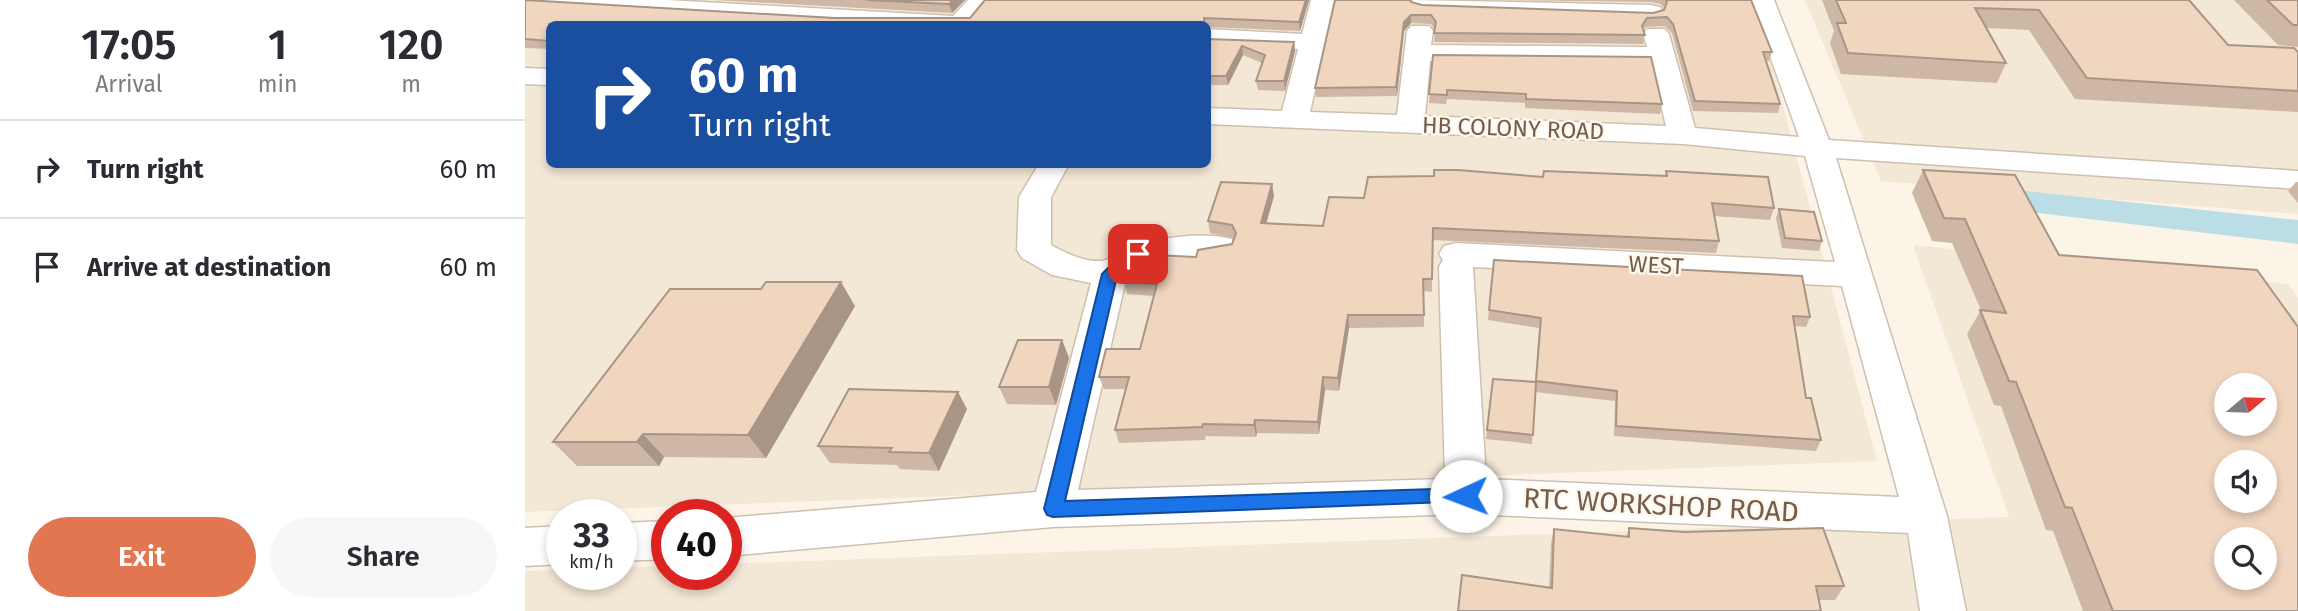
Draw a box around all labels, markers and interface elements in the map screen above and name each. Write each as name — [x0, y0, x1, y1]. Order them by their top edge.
text: 17:05 — [81, 20, 176, 70]
text: 1 — [268, 20, 287, 70]
text: 120 — [379, 20, 444, 70]
text: 60 m — [689, 46, 798, 105]
icon: right — [574, 49, 665, 140]
text: Arrival — [95, 70, 163, 98]
text: min — [258, 70, 297, 98]
text: m — [401, 70, 421, 98]
text: Turn right — [689, 106, 831, 144]
street label: HB COLONY ROAD — [1421, 111, 1605, 145]
icon: right — [28, 150, 66, 188]
text: Turn right — [87, 154, 204, 185]
text: 60 m — [439, 154, 497, 185]
pin — [1108, 224, 1168, 284]
icon: arrive — [1119, 235, 1157, 273]
icon: arrive — [28, 248, 66, 286]
street label: WEST — [1628, 250, 1684, 280]
text: Arrive at destination — [87, 252, 331, 283]
text: 60 m — [439, 252, 497, 283]
north arrow — [2214, 373, 2277, 436]
map controls — [2214, 373, 2277, 590]
button: sound — [2214, 450, 2277, 513]
position arrow — [1429, 459, 1503, 533]
street label: RTC WORKSHOP ROAD — [1522, 481, 1800, 529]
speed limit sign: 40 — [651, 499, 742, 590]
text: 33 — [573, 514, 610, 556]
button: Exit — [28, 517, 256, 597]
button: Share — [270, 517, 497, 597]
button: search — [2214, 527, 2277, 590]
text: km/h — [569, 551, 614, 573]

